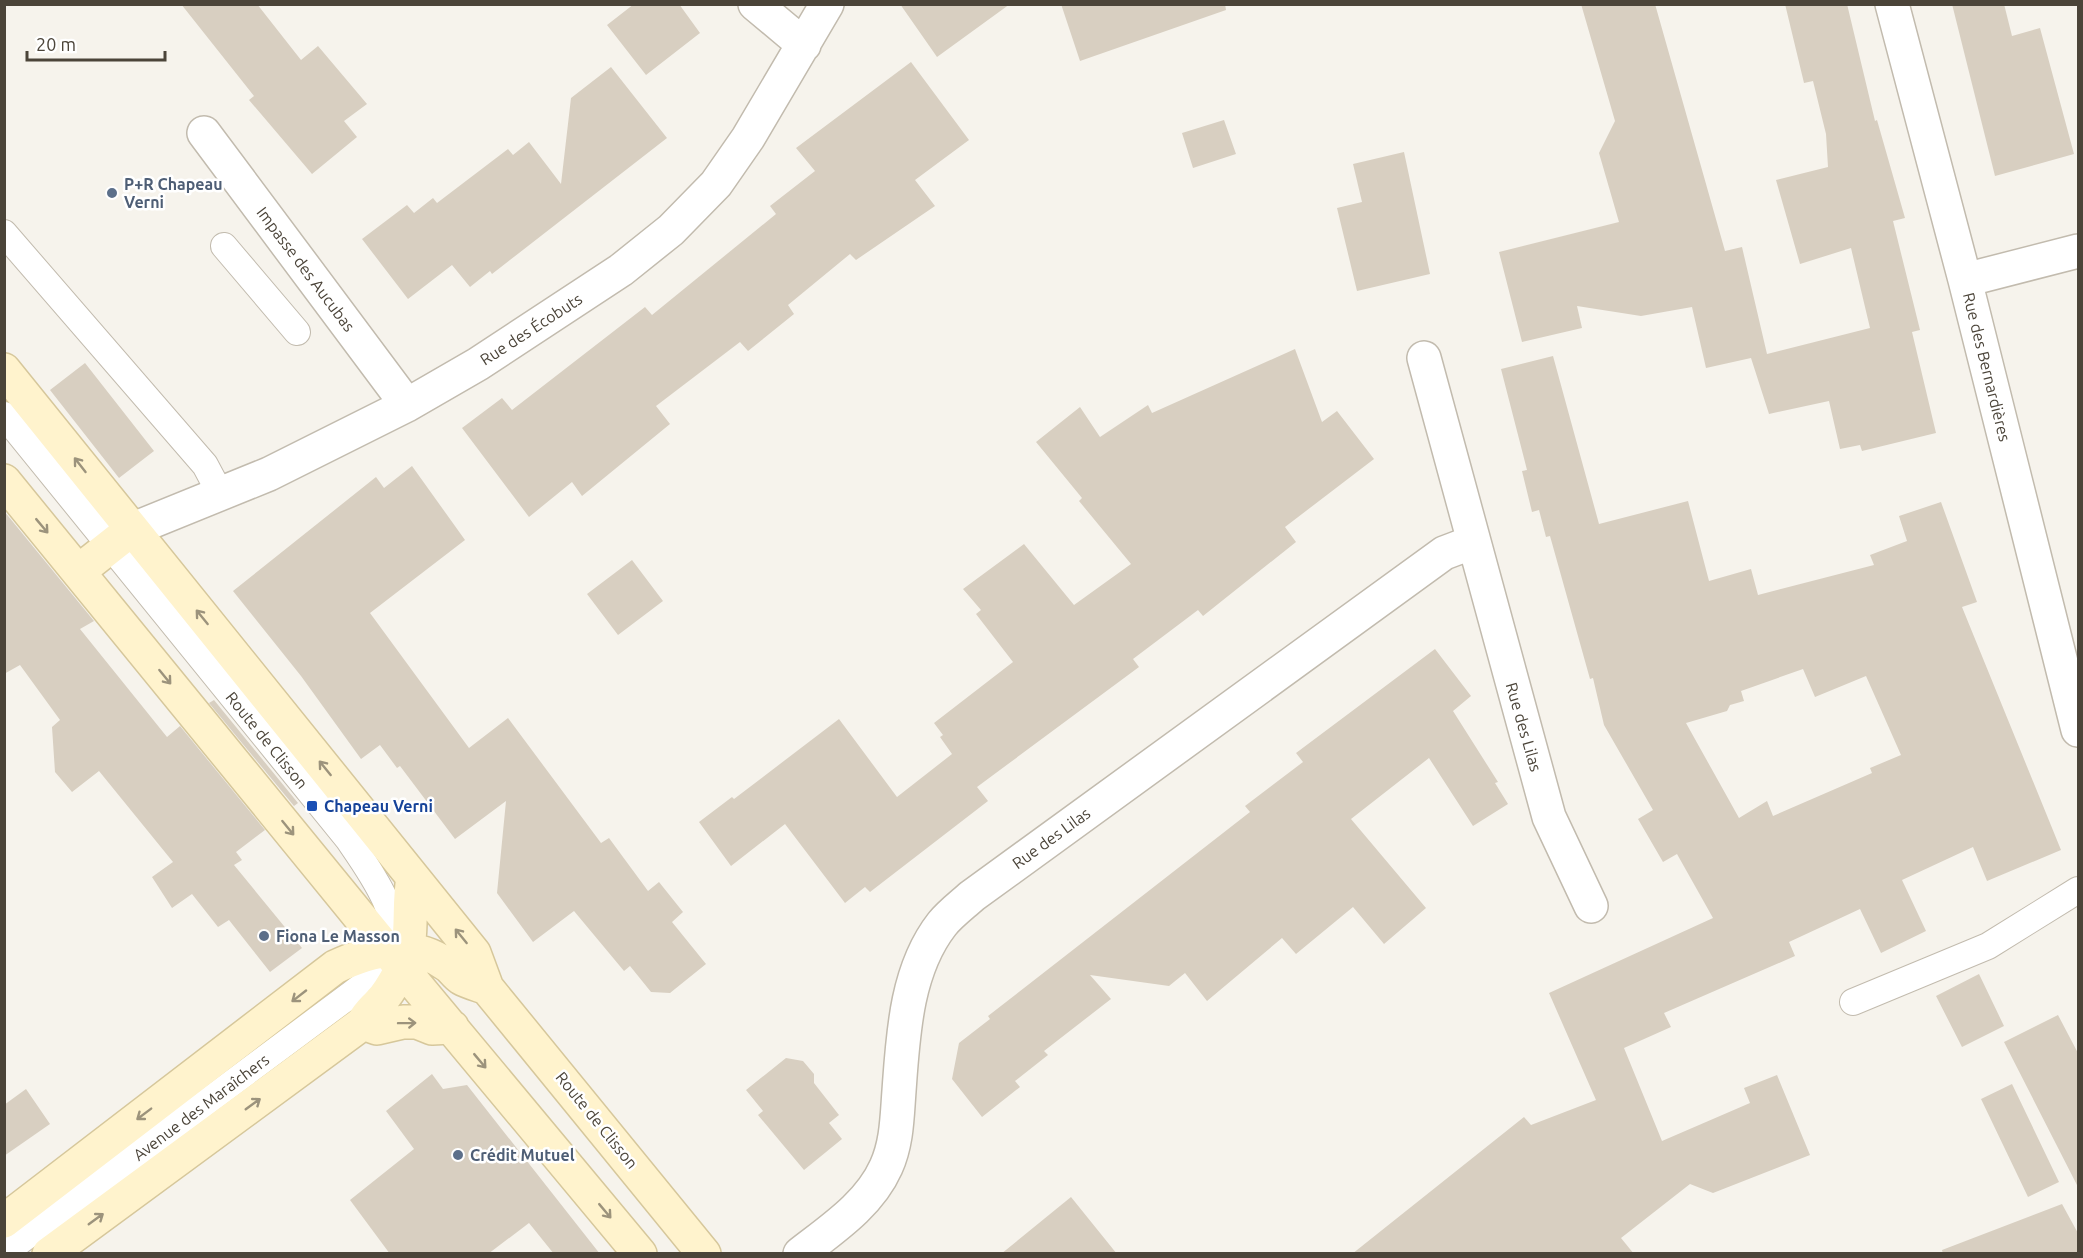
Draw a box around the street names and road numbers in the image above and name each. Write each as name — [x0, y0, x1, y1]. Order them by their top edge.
street label: Impasse des Aucubas — [253, 203, 359, 335]
street label: Rue des Écobuts — [476, 288, 585, 369]
street label: Rue des Bernardières — [1960, 291, 2014, 443]
street label: Rue des Lilas — [1503, 680, 1545, 774]
street label: Route de Clisson — [222, 688, 312, 792]
street label: Rue des Lilas — [1009, 804, 1093, 872]
street label: Avenue des Maraîchers — [130, 1050, 272, 1164]
street label: Route de Clisson — [552, 1068, 642, 1172]

